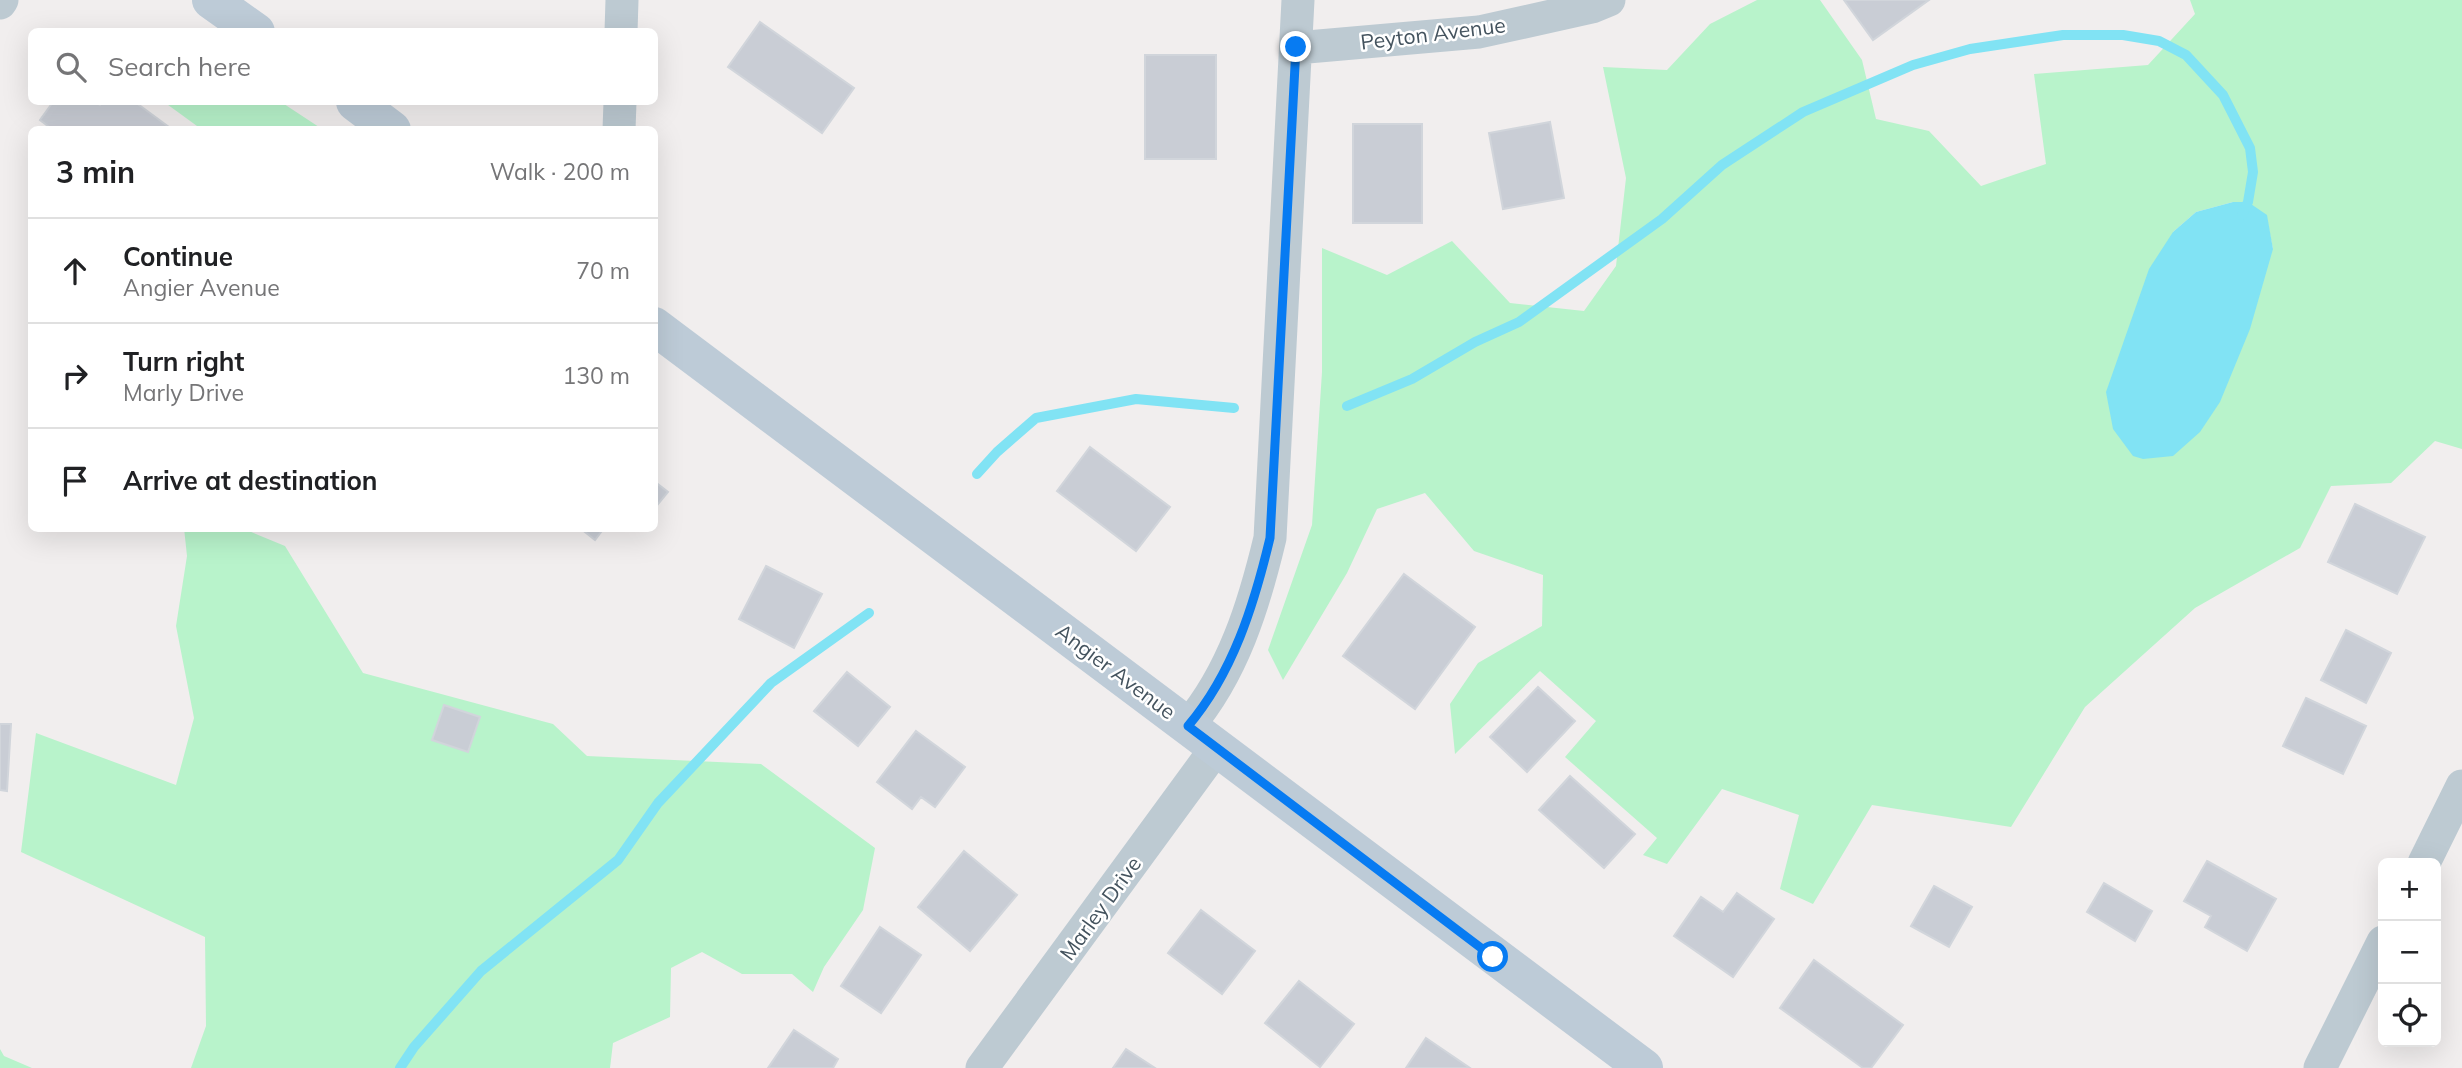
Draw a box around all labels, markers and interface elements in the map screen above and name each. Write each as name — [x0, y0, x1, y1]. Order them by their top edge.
street label: Peyton Avenue — [1359, 11, 1507, 55]
search box — [28, 28, 658, 105]
route end — [1280, 31, 1311, 62]
icon: search — [52, 48, 90, 86]
text: Search here — [108, 50, 251, 83]
text: 3 min — [56, 153, 135, 191]
text: Walk · 200 m — [490, 157, 630, 186]
text: Continue — [123, 240, 233, 273]
icon: ahead — [56, 252, 94, 290]
text: 70 m — [576, 256, 630, 285]
text: Angier Avenue — [123, 273, 280, 302]
text: Turn right — [123, 345, 244, 378]
icon: right — [56, 357, 94, 395]
text: 130 m — [562, 361, 630, 390]
text: Marly Drive — [123, 378, 244, 407]
icon: arrive — [56, 462, 94, 500]
text: Arrive at destination — [123, 464, 378, 497]
street label: Angier Avenue — [1051, 618, 1181, 724]
street label: Marley Drive — [1054, 851, 1146, 965]
map controls — [2378, 858, 2441, 1047]
button: + — [2378, 858, 2441, 921]
button: − — [2378, 921, 2441, 984]
route start — [1477, 941, 1508, 972]
button: locate — [2378, 984, 2441, 1047]

